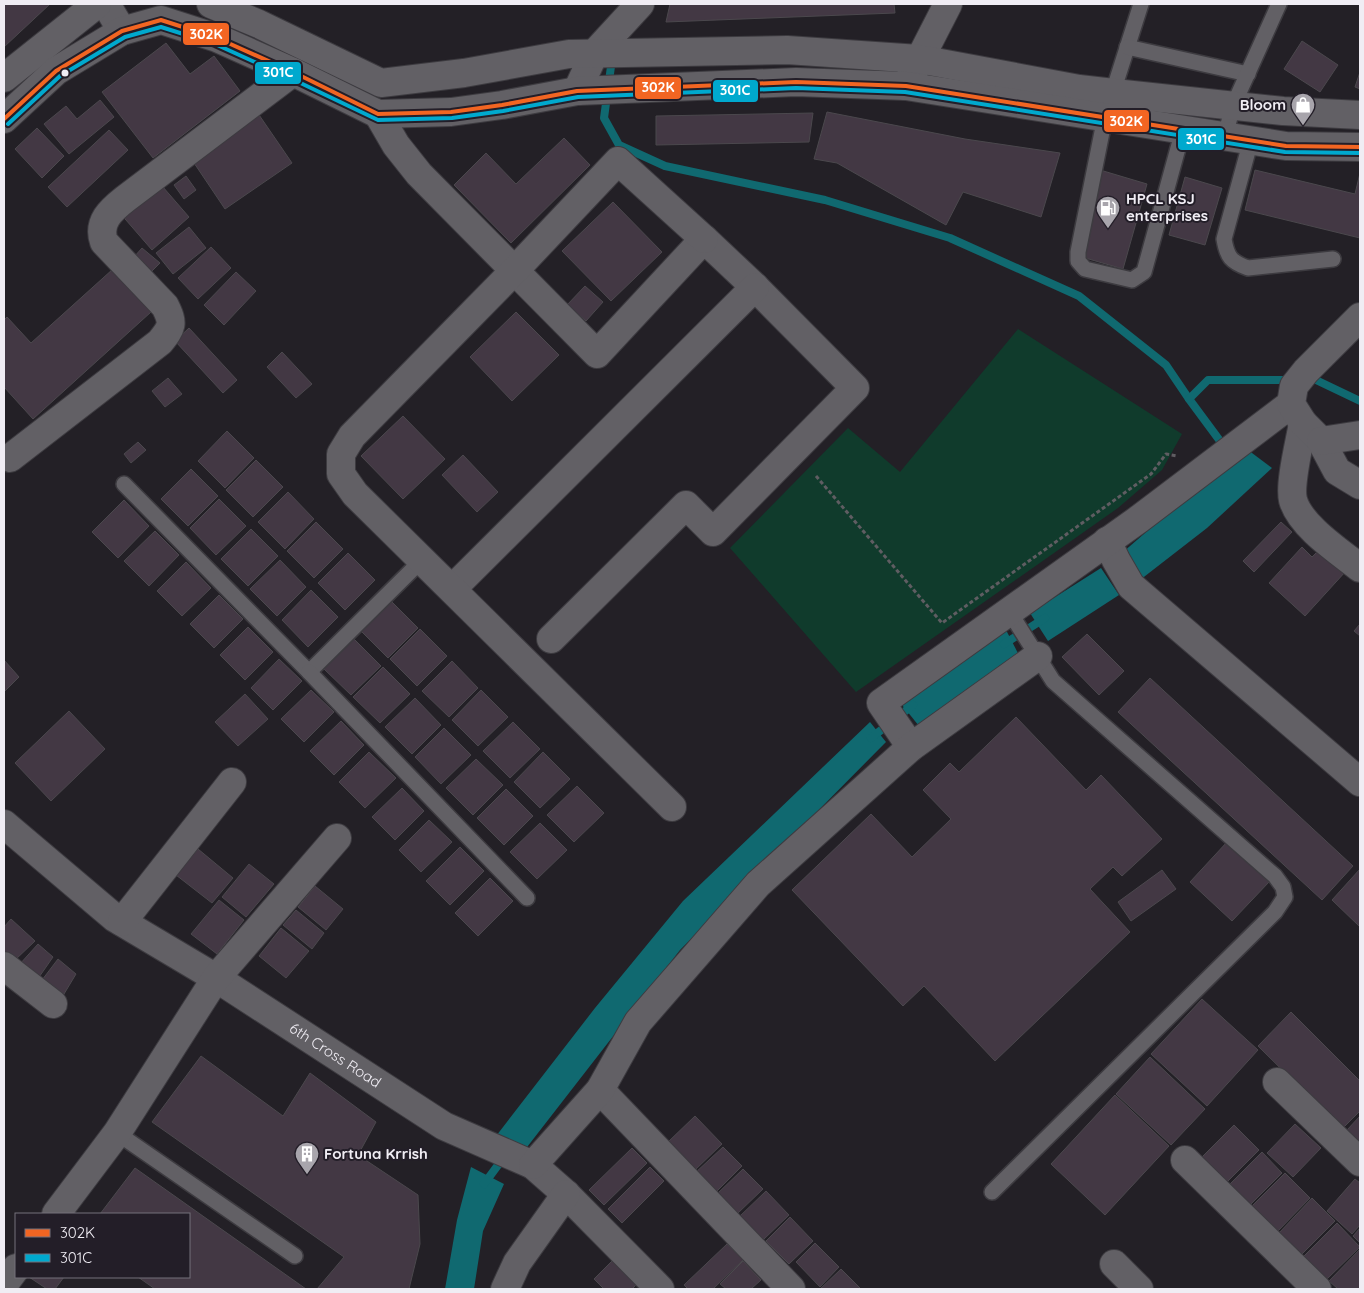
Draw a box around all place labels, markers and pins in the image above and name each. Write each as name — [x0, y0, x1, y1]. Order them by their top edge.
unlabelled marker — [60, 68, 70, 78]
shop icon: Bloom — [1290, 92, 1316, 126]
place label: Bloom — [1240, 95, 1286, 114]
place label: HPCL KSJ enterprises — [1126, 189, 1208, 225]
fuel station icon: HPCL KSJ enterprises — [1095, 195, 1121, 229]
building icon: Fortuna Krrish — [294, 1141, 320, 1175]
place label: Fortuna Krrish — [324, 1144, 428, 1163]

